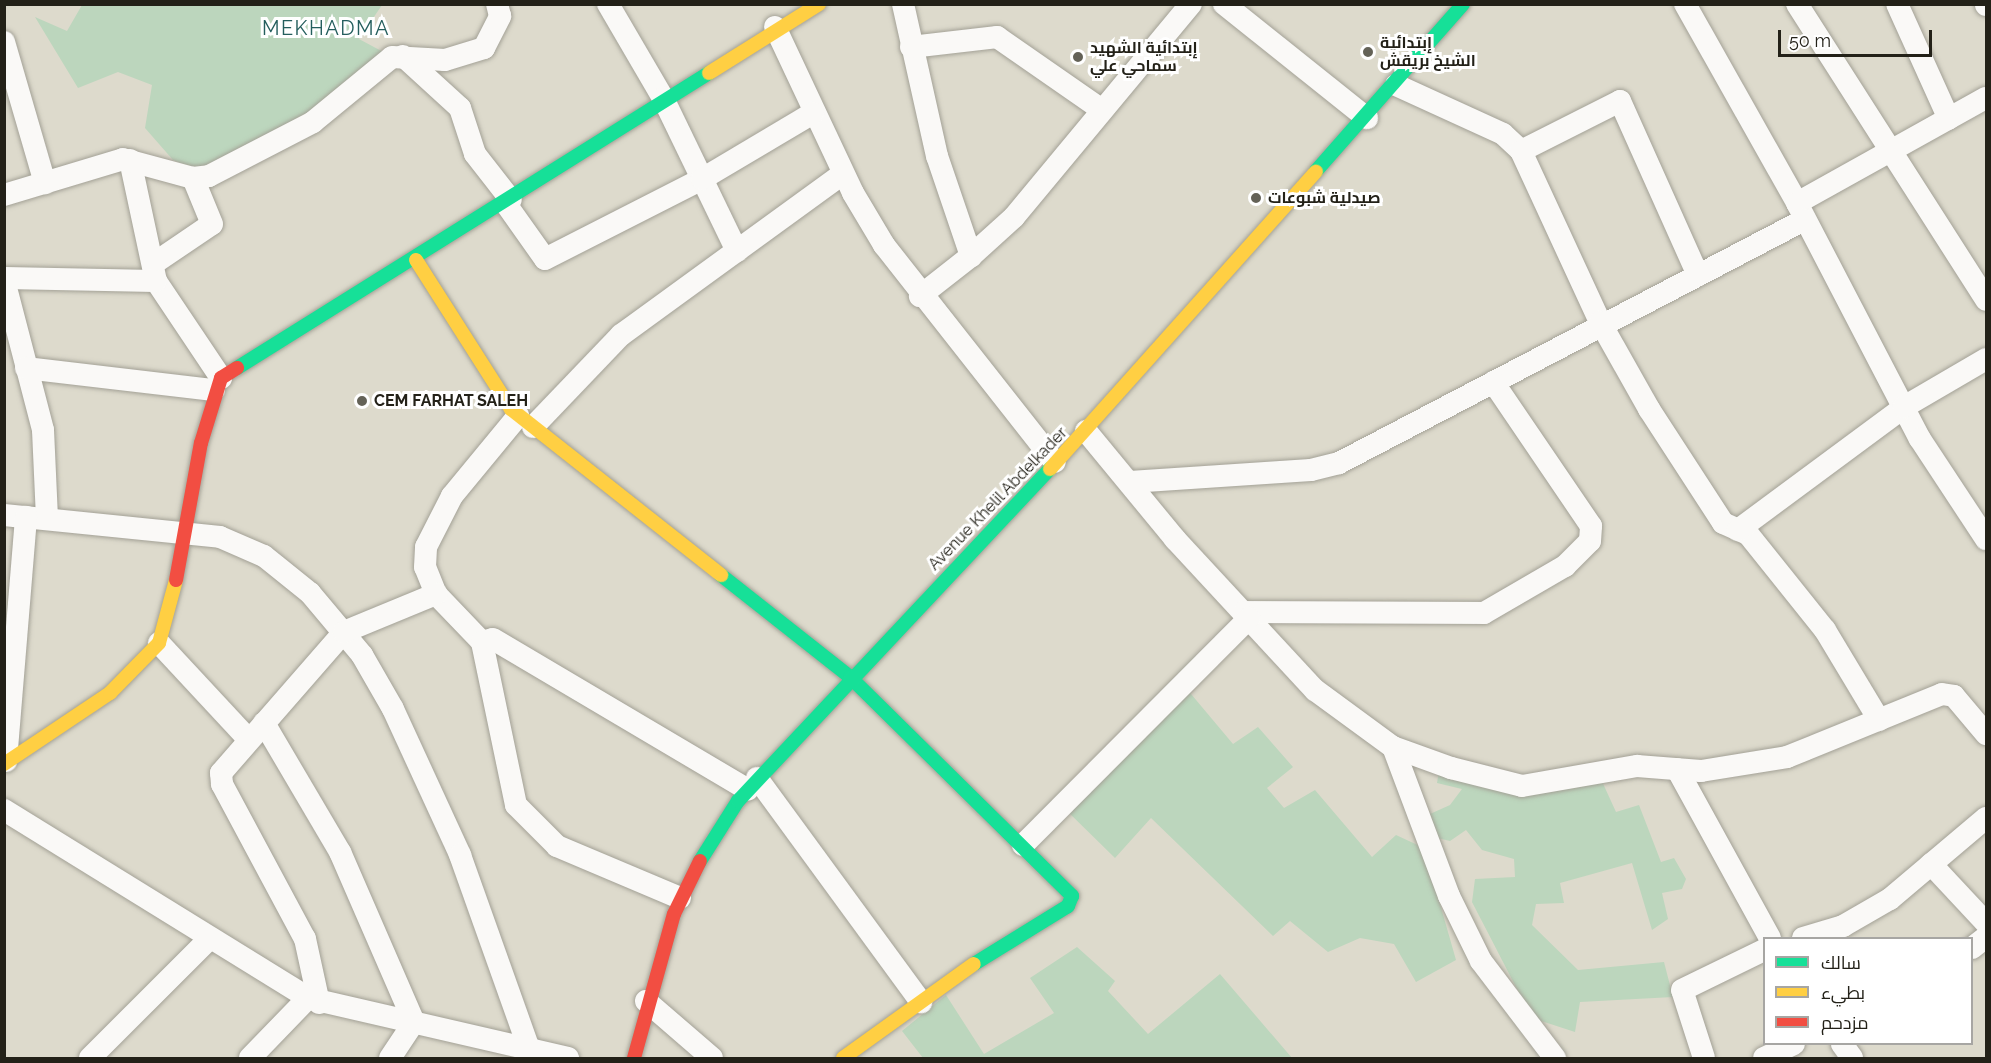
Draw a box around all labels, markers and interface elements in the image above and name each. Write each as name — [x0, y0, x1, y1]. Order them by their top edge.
district label: MEKHADMA — [262, 16, 390, 40]
scale bar — [1781, 18, 1936, 56]
text: 50 m — [1789, 30, 1831, 51]
place label: إبتدائية الشيخ بريقش — [1380, 33, 1476, 71]
place label: إبتدائية الشهيد سماحي علي — [1090, 38, 1198, 76]
marker: إبتدائية الشيخ بريقش — [1361, 45, 1375, 59]
marker: إبتدائية الشهيد سماحي علي — [1071, 50, 1085, 64]
place label: صيدلية شبوعات — [1268, 188, 1381, 208]
marker: صيدلية شبوعات — [1249, 191, 1263, 205]
place label: CEM FARHAT SALEH — [374, 391, 529, 411]
marker: CEM FARHAT SALEH — [355, 394, 369, 408]
street label: Avenue Khelil Abdelkader — [924, 423, 1072, 575]
legend — [1763, 937, 1973, 1045]
text: سالك — [1821, 952, 1861, 973]
text: بطيء — [1821, 982, 1865, 1003]
text: مزدحم — [1821, 1012, 1869, 1033]

